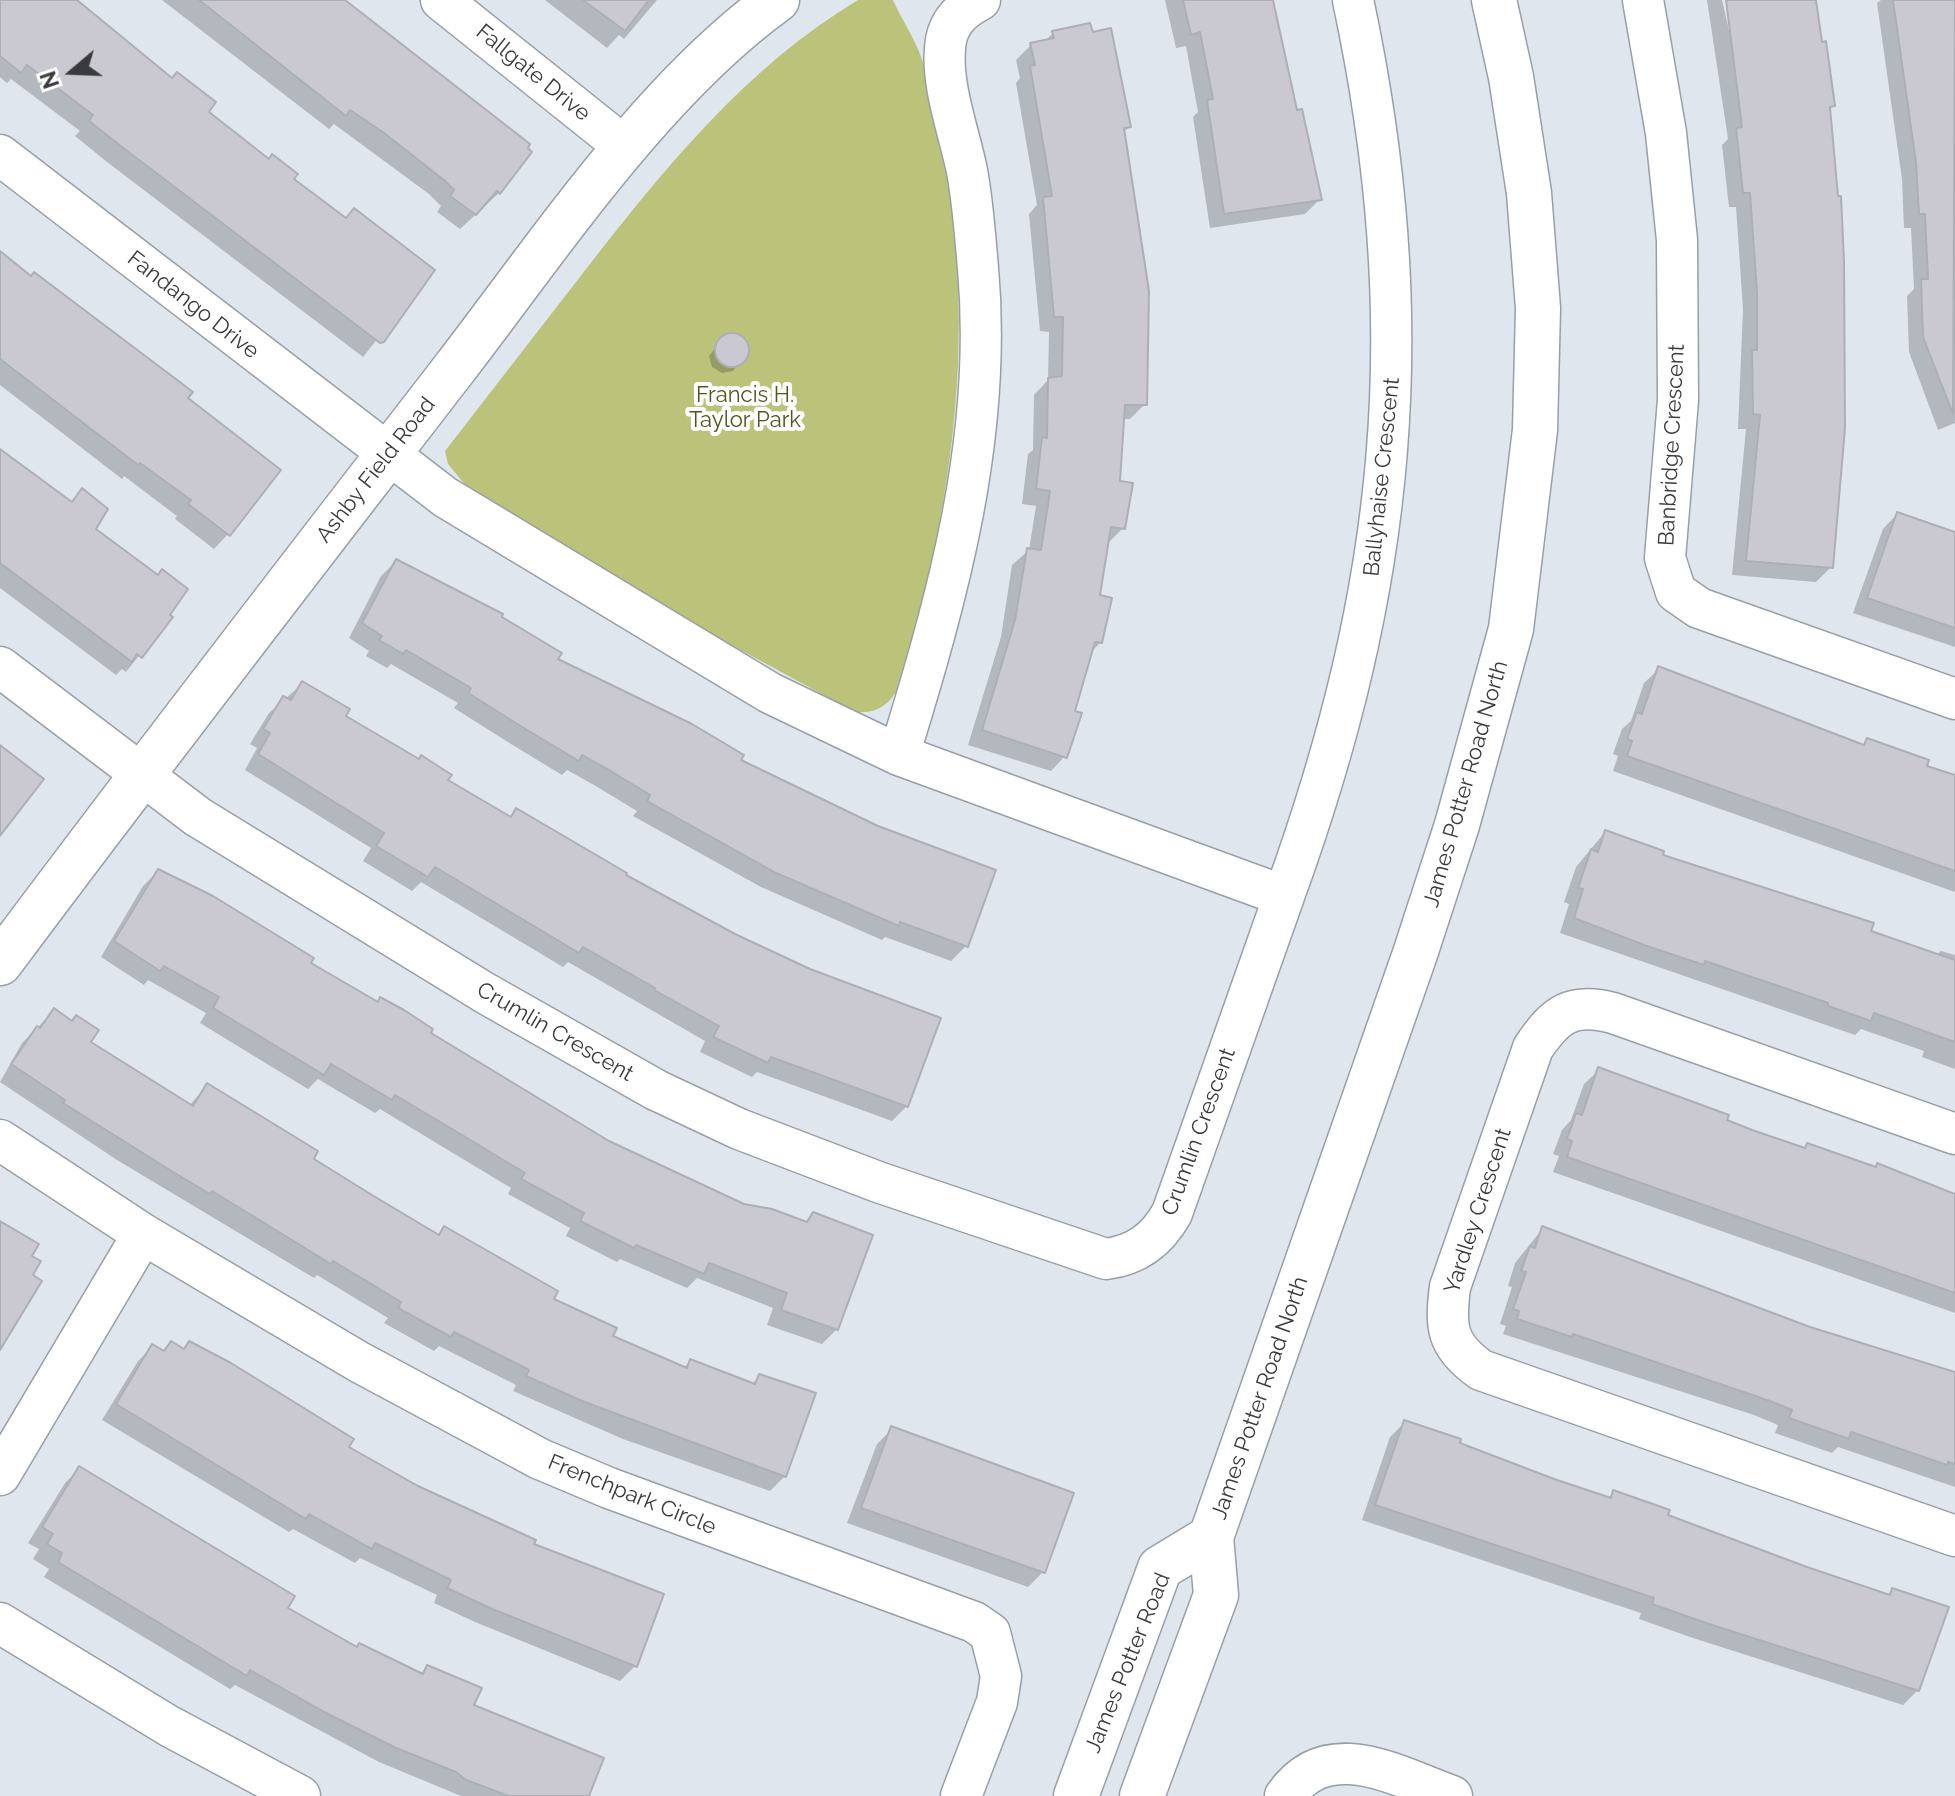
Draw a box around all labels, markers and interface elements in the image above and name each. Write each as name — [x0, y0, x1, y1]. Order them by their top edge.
street label: Fallgate Drive — [471, 19, 595, 127]
north arrow — [32, 32, 112, 112]
text: N — [34, 68, 64, 92]
street label: Fandango Drive — [122, 245, 264, 365]
street label: Banbridge Crescent — [1654, 343, 1690, 547]
street label: Ballyhaise Crescent — [1358, 376, 1406, 578]
park label: Francis H. Taylor Park — [689, 382, 801, 434]
street label: Ashby Field Road — [311, 392, 441, 548]
street label: James Potter Road North — [1418, 658, 1514, 910]
street label: Crumlin Crescent — [472, 976, 638, 1088]
street label: Crumlin Crescent — [1156, 1045, 1242, 1219]
street label: Yardley Crescent — [1439, 1125, 1517, 1297]
street label: James Potter Road North — [1206, 1273, 1314, 1523]
street label: Frenchpark Circle — [544, 1449, 720, 1541]
street label: James Potter Road — [1080, 1569, 1176, 1757]

